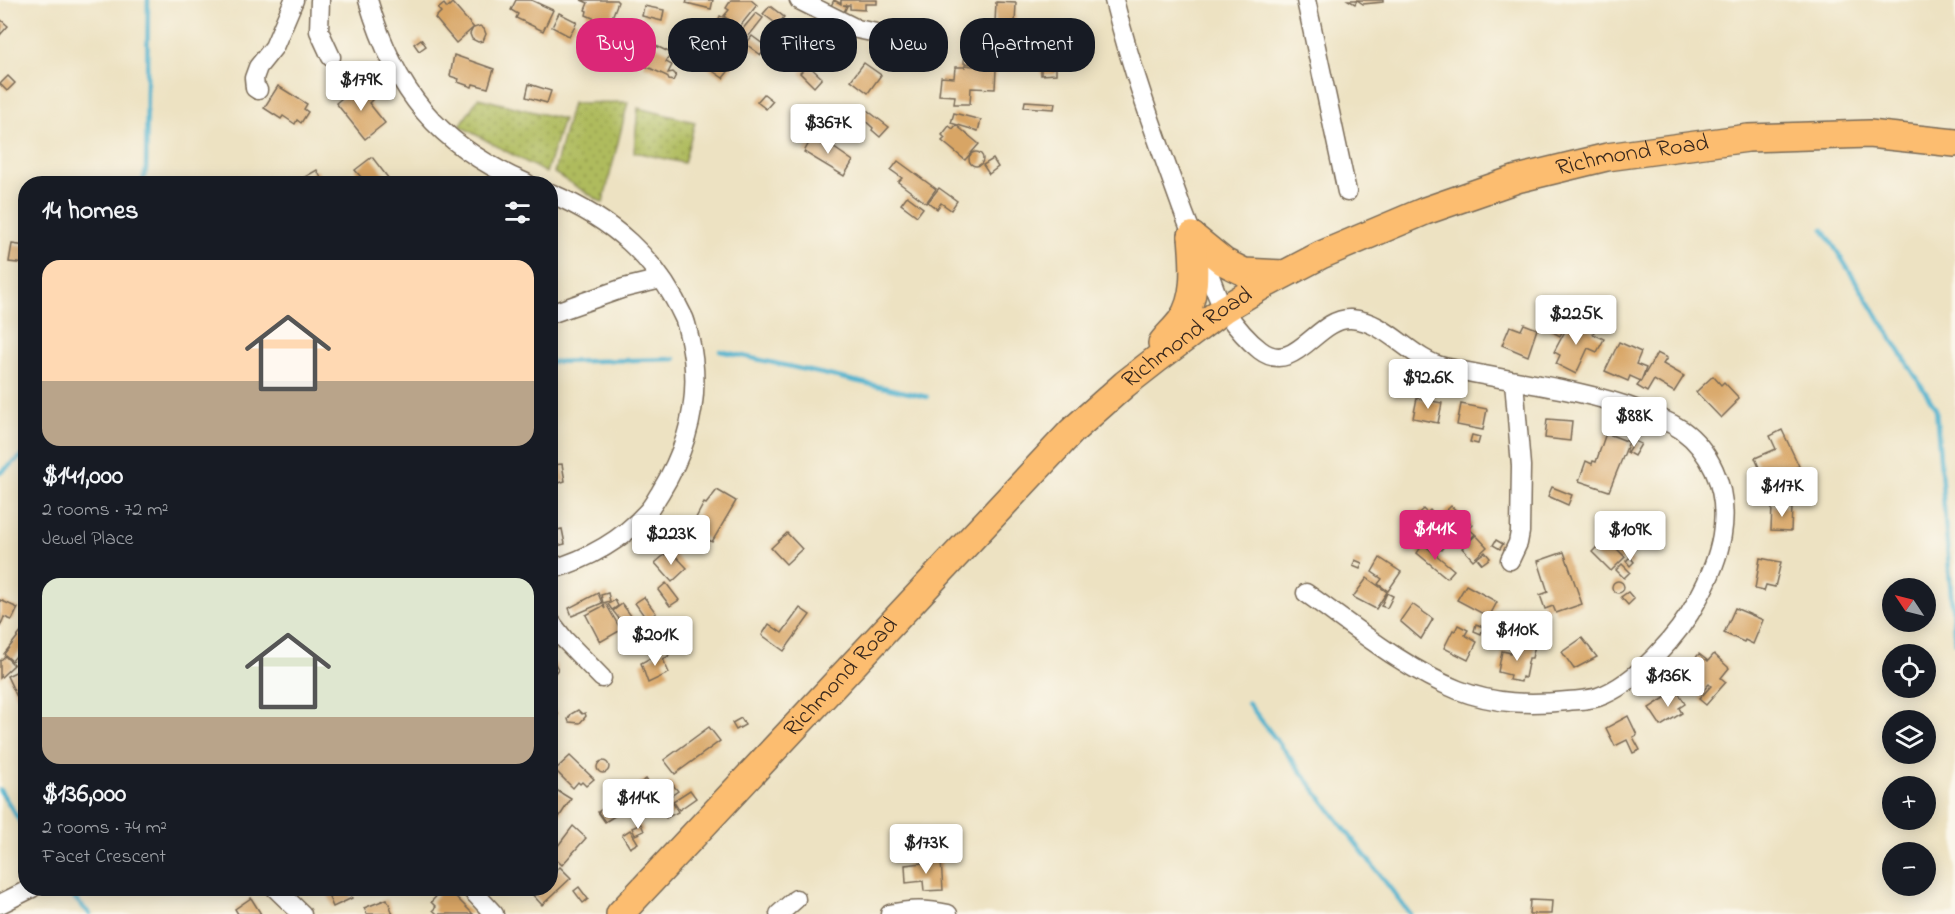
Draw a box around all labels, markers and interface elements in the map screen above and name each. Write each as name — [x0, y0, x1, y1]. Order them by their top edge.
chip: Buy — [576, 18, 656, 72]
chip: Rent — [668, 18, 748, 72]
chip: Filters — [760, 18, 857, 72]
chip: New — [869, 18, 948, 72]
chip: Apartment — [960, 18, 1095, 72]
pin: $179K — [319, 61, 403, 112]
text: $179K — [340, 66, 382, 95]
pin: $367K — [786, 104, 870, 155]
text: $367K — [804, 109, 852, 138]
street label: Richmond Road — [1553, 126, 1711, 186]
text: 14 homes — [42, 193, 138, 231]
icon: filters — [501, 196, 534, 229]
street label: Richmond Road — [1115, 278, 1260, 397]
pin: $225K — [1534, 295, 1618, 346]
icon: home — [234, 299, 342, 407]
text: $225K — [1549, 300, 1603, 329]
pin: $92.6K — [1379, 359, 1477, 410]
text: $92.6K — [1403, 364, 1453, 393]
pin: $88K — [1598, 397, 1670, 448]
text: $88K — [1616, 402, 1652, 431]
text: $141,000 — [42, 458, 123, 496]
pin: $117K — [1740, 467, 1824, 518]
text: $117K — [1761, 472, 1803, 501]
text: 2 rooms · 72 m² — [42, 496, 169, 525]
pin: $141K — [1393, 510, 1477, 561]
pin: $109K — [1588, 511, 1672, 562]
pin: $223K — [629, 515, 713, 566]
text: $141K — [1414, 515, 1456, 544]
text: $109K — [1609, 516, 1651, 545]
text: $223K — [646, 520, 696, 549]
text: Jewel Place — [42, 525, 134, 554]
north arrow — [1882, 578, 1936, 632]
map controls — [1882, 578, 1936, 896]
street label: Richmond Road — [776, 609, 907, 746]
pin: $110K — [1475, 611, 1559, 662]
pin: $201K — [613, 616, 697, 667]
text: $110K — [1495, 616, 1539, 645]
icon: home — [234, 617, 342, 725]
text: $201K — [632, 621, 678, 650]
button: locate — [1882, 644, 1936, 698]
pin: $136K — [1626, 657, 1710, 708]
text: $136K — [1645, 662, 1691, 691]
button: layers — [1882, 710, 1936, 764]
text: $136,000 — [42, 776, 126, 814]
button: + — [1882, 776, 1936, 830]
pin: $114K — [596, 779, 680, 830]
text: $114K — [617, 784, 659, 813]
text: 2 rooms · 74 m² — [42, 814, 167, 843]
pin: $173K — [884, 824, 968, 875]
text: $173K — [904, 829, 948, 858]
button: − — [1882, 842, 1936, 896]
text: Facet Crescent — [42, 843, 166, 872]

